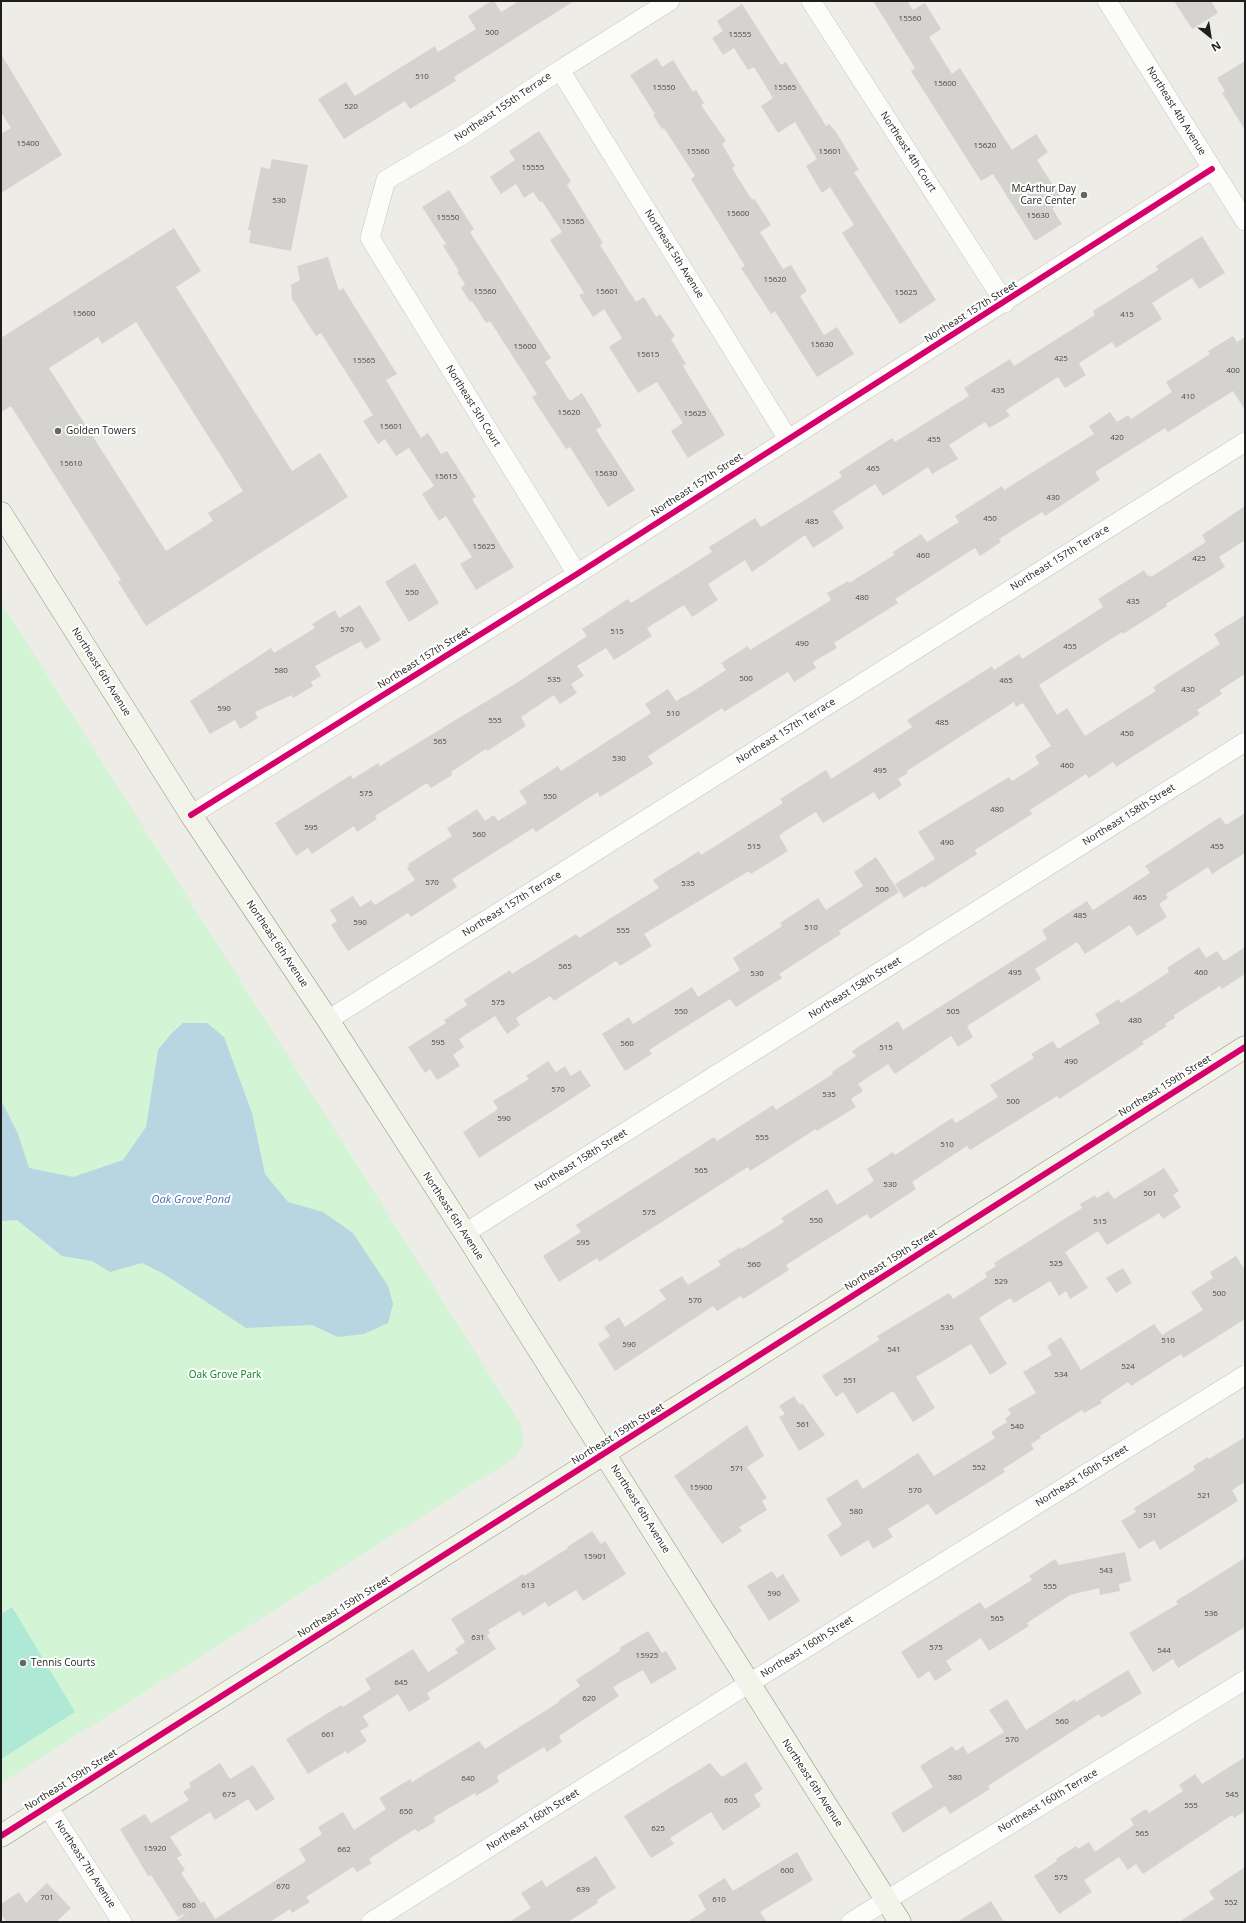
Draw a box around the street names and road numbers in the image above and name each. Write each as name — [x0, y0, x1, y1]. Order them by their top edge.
street label: Northeast 4th Avenue — [1144, 64, 1208, 158]
street label: Northeast 155th Terrace — [452, 70, 554, 144]
street label: Northeast 4th Court — [877, 110, 939, 194]
street label: Northeast 5th Avenue — [642, 207, 706, 301]
street label: Northeast 157th Street — [923, 279, 1019, 345]
street label: Northeast 5th Court — [443, 363, 503, 449]
street label: Northeast 157th Street — [649, 451, 745, 519]
street label: Northeast 157th Terrace — [1008, 523, 1112, 593]
street label: Northeast 6th Avenue — [69, 625, 133, 719]
street label: Northeast 157th Street — [376, 625, 472, 691]
street label: Northeast 157th Terrace — [734, 696, 838, 766]
street label: Northeast 158th Street — [1081, 782, 1177, 848]
street label: Northeast 157th Terrace — [460, 869, 564, 939]
street label: Northeast 6th Avenue — [243, 898, 311, 990]
street label: Northeast 158th Street — [807, 955, 903, 1021]
street label: Northeast 159th Street — [1117, 1053, 1213, 1119]
street label: Northeast 158th Street — [533, 1127, 629, 1193]
street label: Northeast 6th Avenue — [420, 1170, 486, 1262]
street label: Northeast 159th Street — [843, 1227, 939, 1293]
street label: Northeast 159th Street — [570, 1401, 666, 1467]
street label: Northeast 160th Street — [1034, 1443, 1130, 1509]
street label: Northeast 6th Avenue — [608, 1462, 672, 1556]
street label: Northeast 159th Street — [296, 1574, 392, 1640]
street label: Northeast 160th Street — [759, 1614, 855, 1680]
street label: Northeast 6th Avenue — [779, 1737, 845, 1829]
street label: Northeast 159th Street — [23, 1747, 119, 1813]
street label: Northeast 160th Terrace — [996, 1766, 1100, 1836]
street label: Northeast 160th Street — [485, 1787, 581, 1853]
street label: Northeast 7th Avenue — [52, 1818, 118, 1910]

